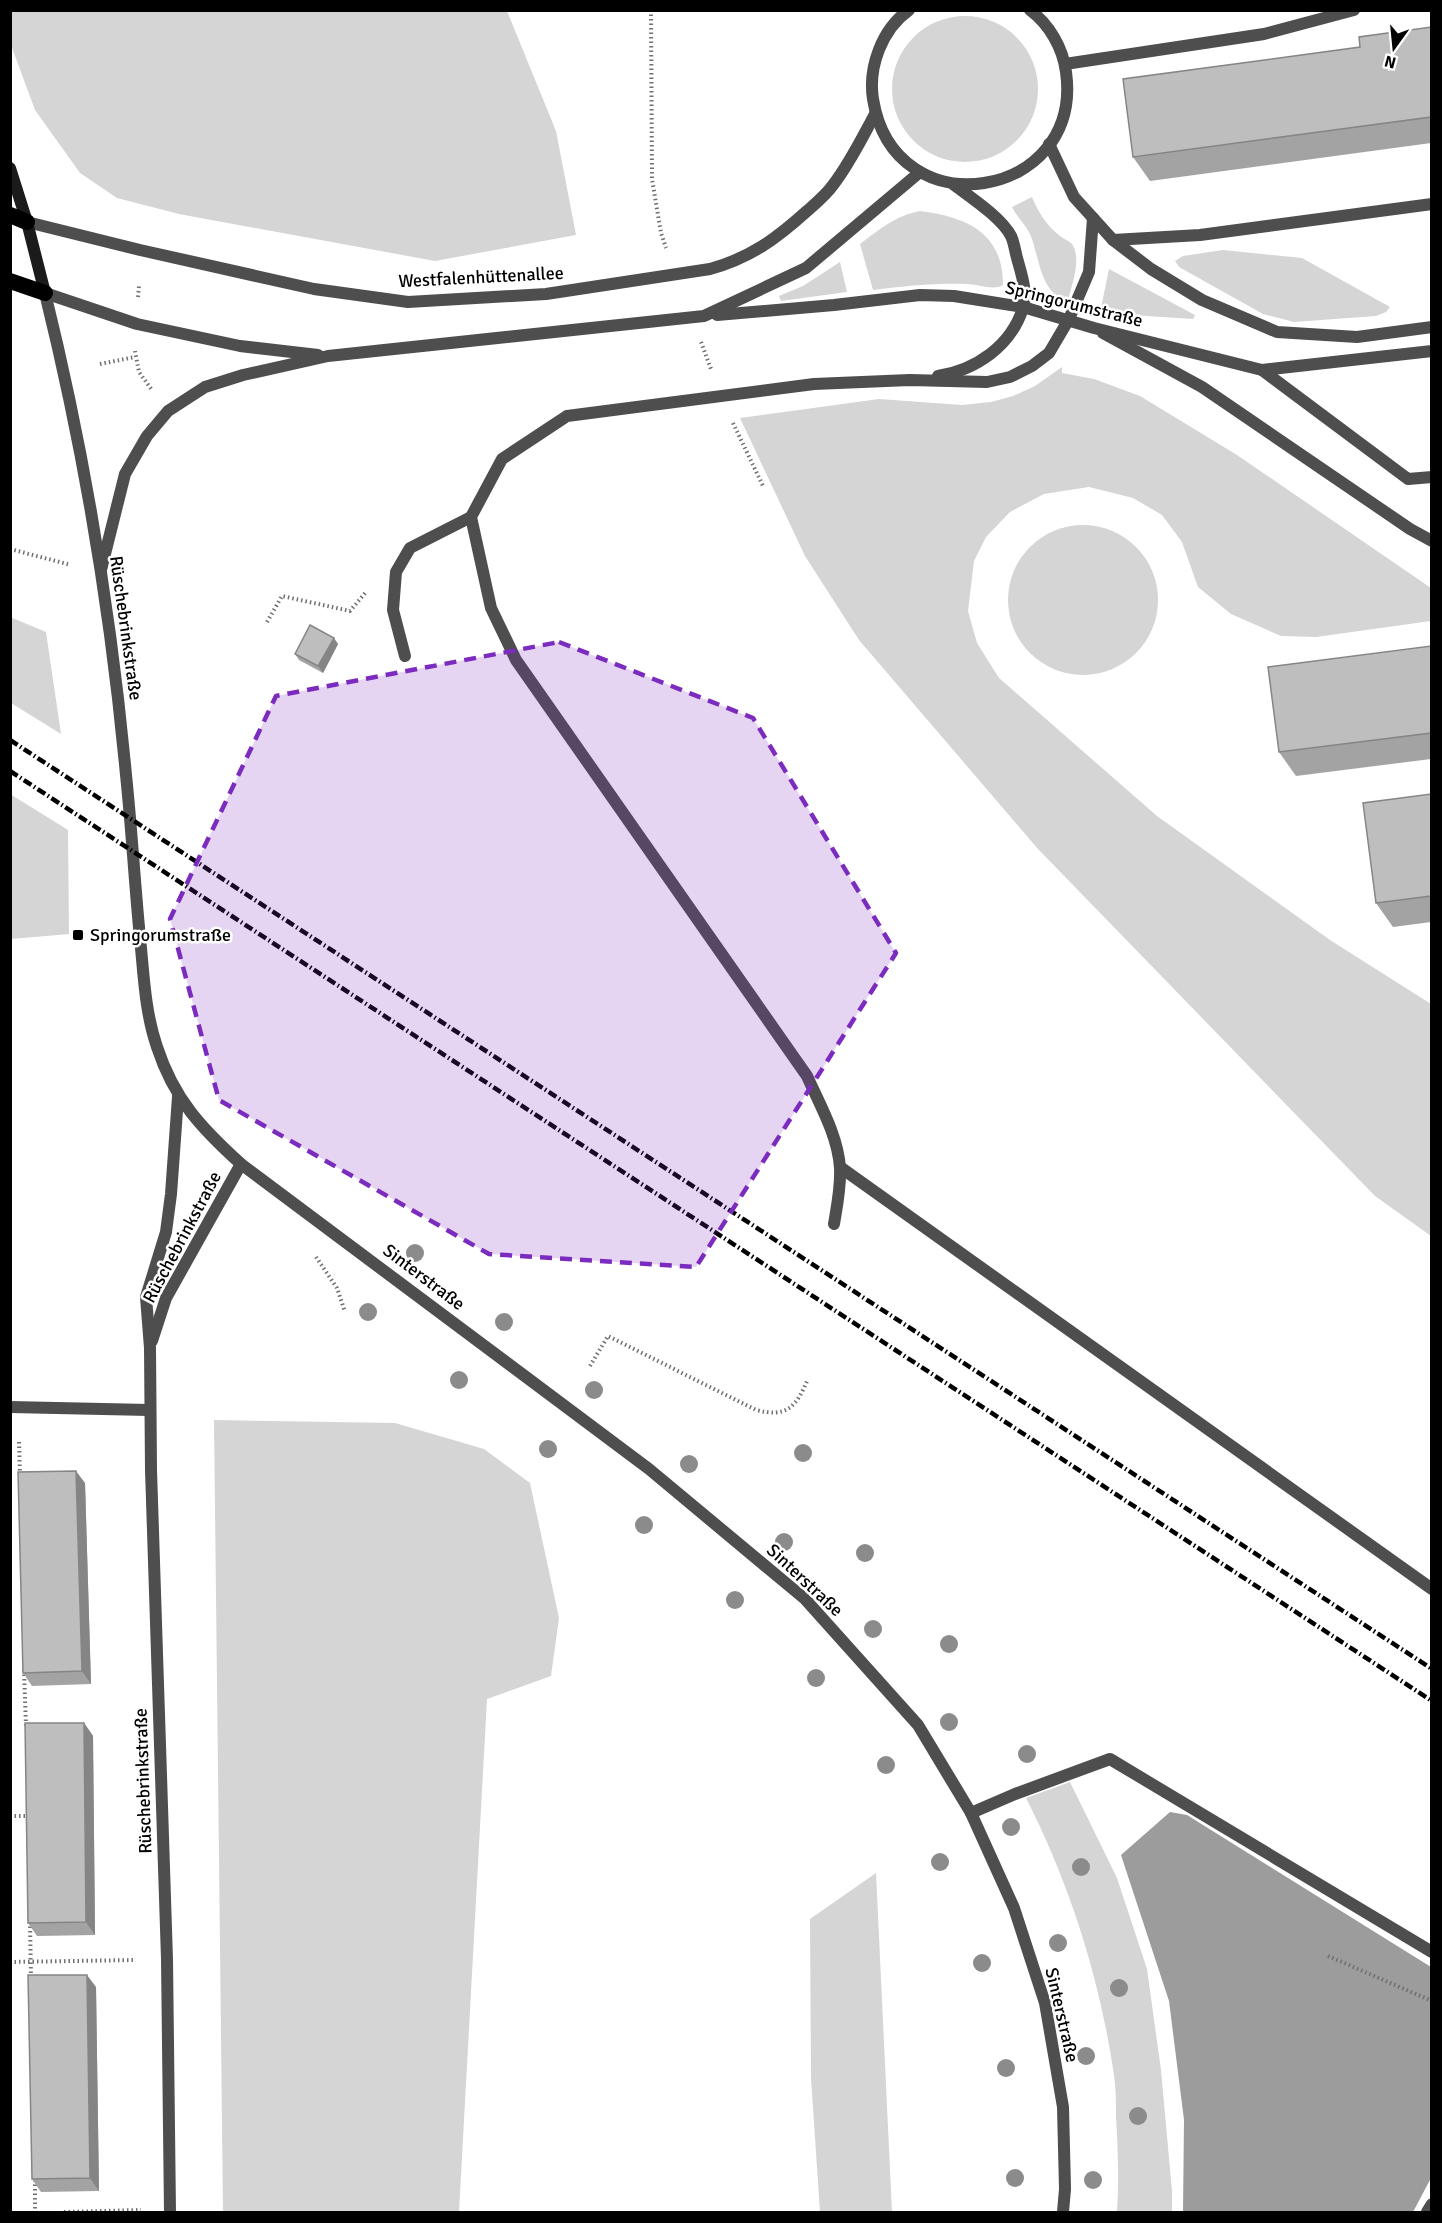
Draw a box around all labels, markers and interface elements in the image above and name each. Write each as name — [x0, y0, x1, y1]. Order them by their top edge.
north arrow — [1364, 18, 1424, 78]
text: N — [1382, 50, 1398, 73]
street label: Westfalenhüttenallee — [398, 262, 564, 292]
street label: Springorumstraße — [1003, 276, 1145, 332]
street label: Rüschebrinkstraße — [105, 554, 147, 702]
place label: Springorumstraße — [90, 924, 231, 946]
marker: Springorumstraße — [71, 928, 85, 942]
street label: Rüschebrinkstraße — [138, 1168, 226, 1306]
street label: Sinterstraße — [379, 1239, 469, 1315]
street label: Sinterstraße — [762, 1539, 848, 1621]
street label: Rüschebrinkstraße — [129, 1708, 157, 1854]
street label: Sinterstraße — [1040, 1965, 1084, 2065]

